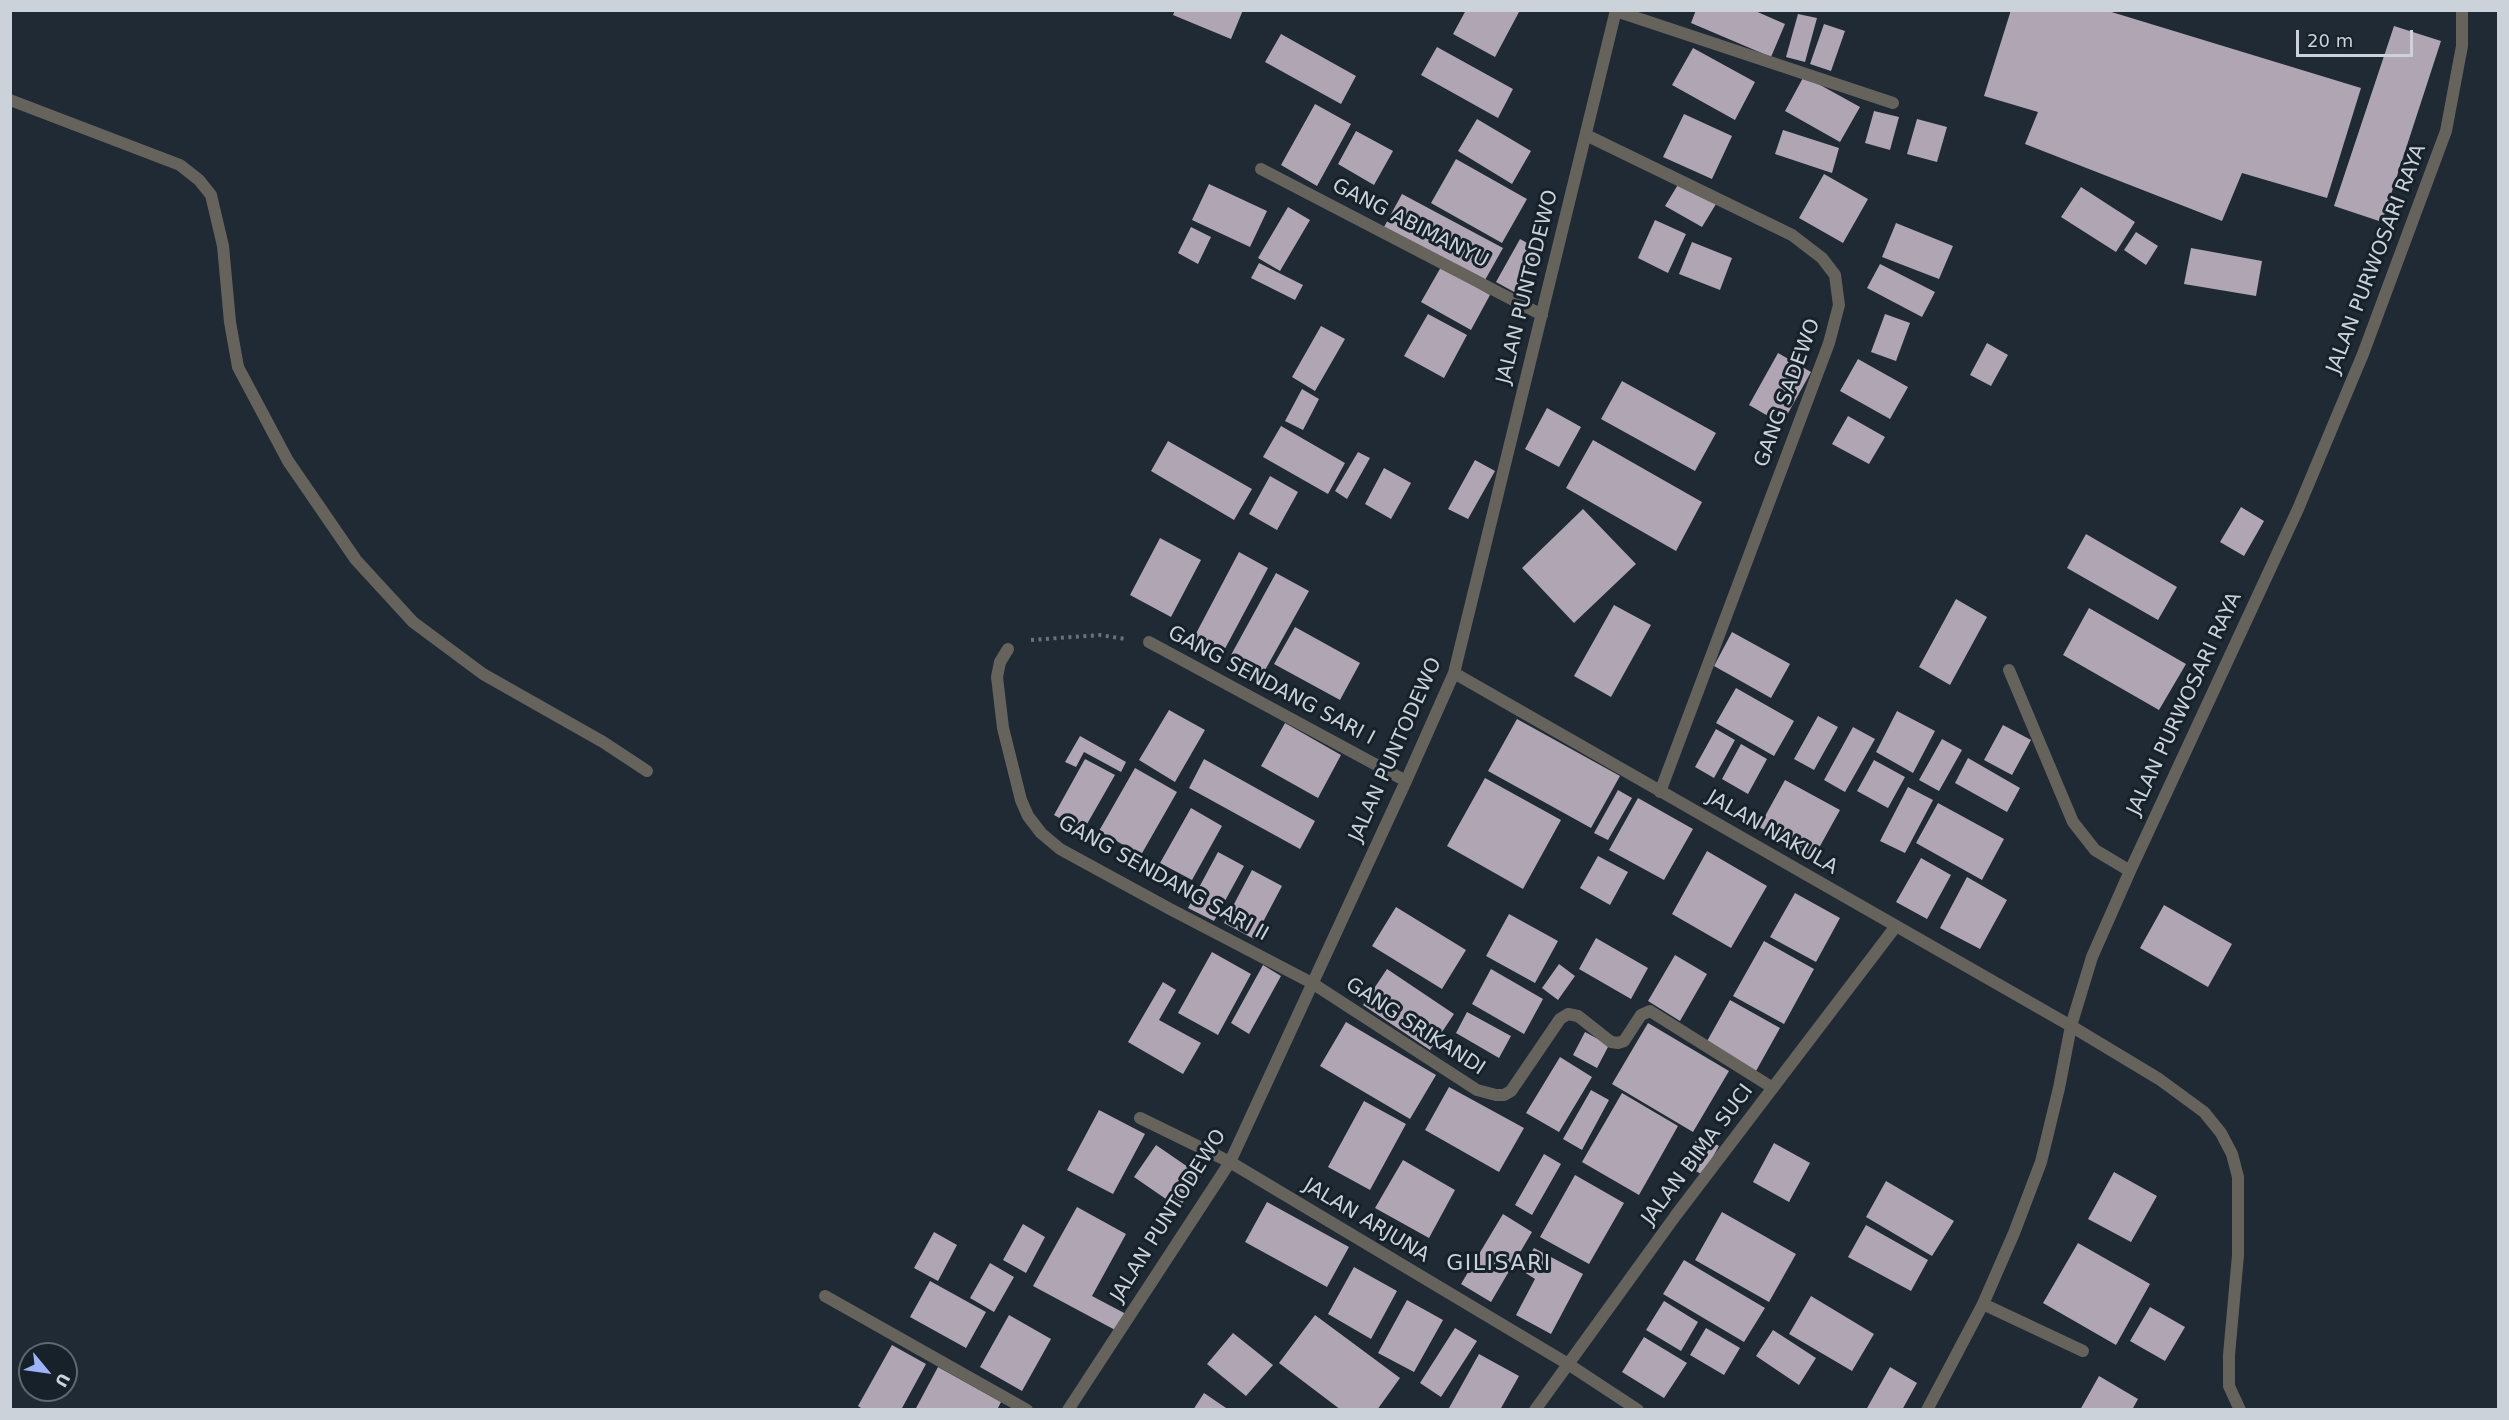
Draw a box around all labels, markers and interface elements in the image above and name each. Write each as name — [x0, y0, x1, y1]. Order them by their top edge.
scale bar — [2299, 18, 2416, 56]
text: 20 m — [2307, 30, 2353, 51]
street label: JALAN PURWOSARI RAYA — [2322, 141, 2432, 377]
street label: GANG ABIMANYU — [1328, 174, 1492, 274]
street label: JALAN PUNTODEWO — [1492, 188, 1564, 386]
street label: GANG SADEWO — [1750, 315, 1826, 471]
street label: JALAN PURWOSARI RAYA — [2123, 589, 2247, 819]
street label: GANG SENDANG SARI I — [1164, 621, 1378, 751]
street label: JALAN PUNTODEWO — [1345, 654, 1447, 846]
street label: JALAN NAKULA — [1702, 786, 1842, 880]
street label: GANG SENDANG SARI II — [1054, 811, 1272, 947]
street label: GANG SRIKANDI — [1341, 973, 1489, 1081]
street label: JALAN BIMA SUCI — [1637, 1080, 1759, 1230]
street label: JALAN PUNTODEWO — [1106, 1125, 1232, 1307]
street label: JALAN ARJUNA — [1299, 1174, 1433, 1268]
district label: GILISARI — [1446, 1251, 1552, 1277]
north arrow — [18, 1342, 78, 1402]
text: U — [51, 1370, 74, 1390]

